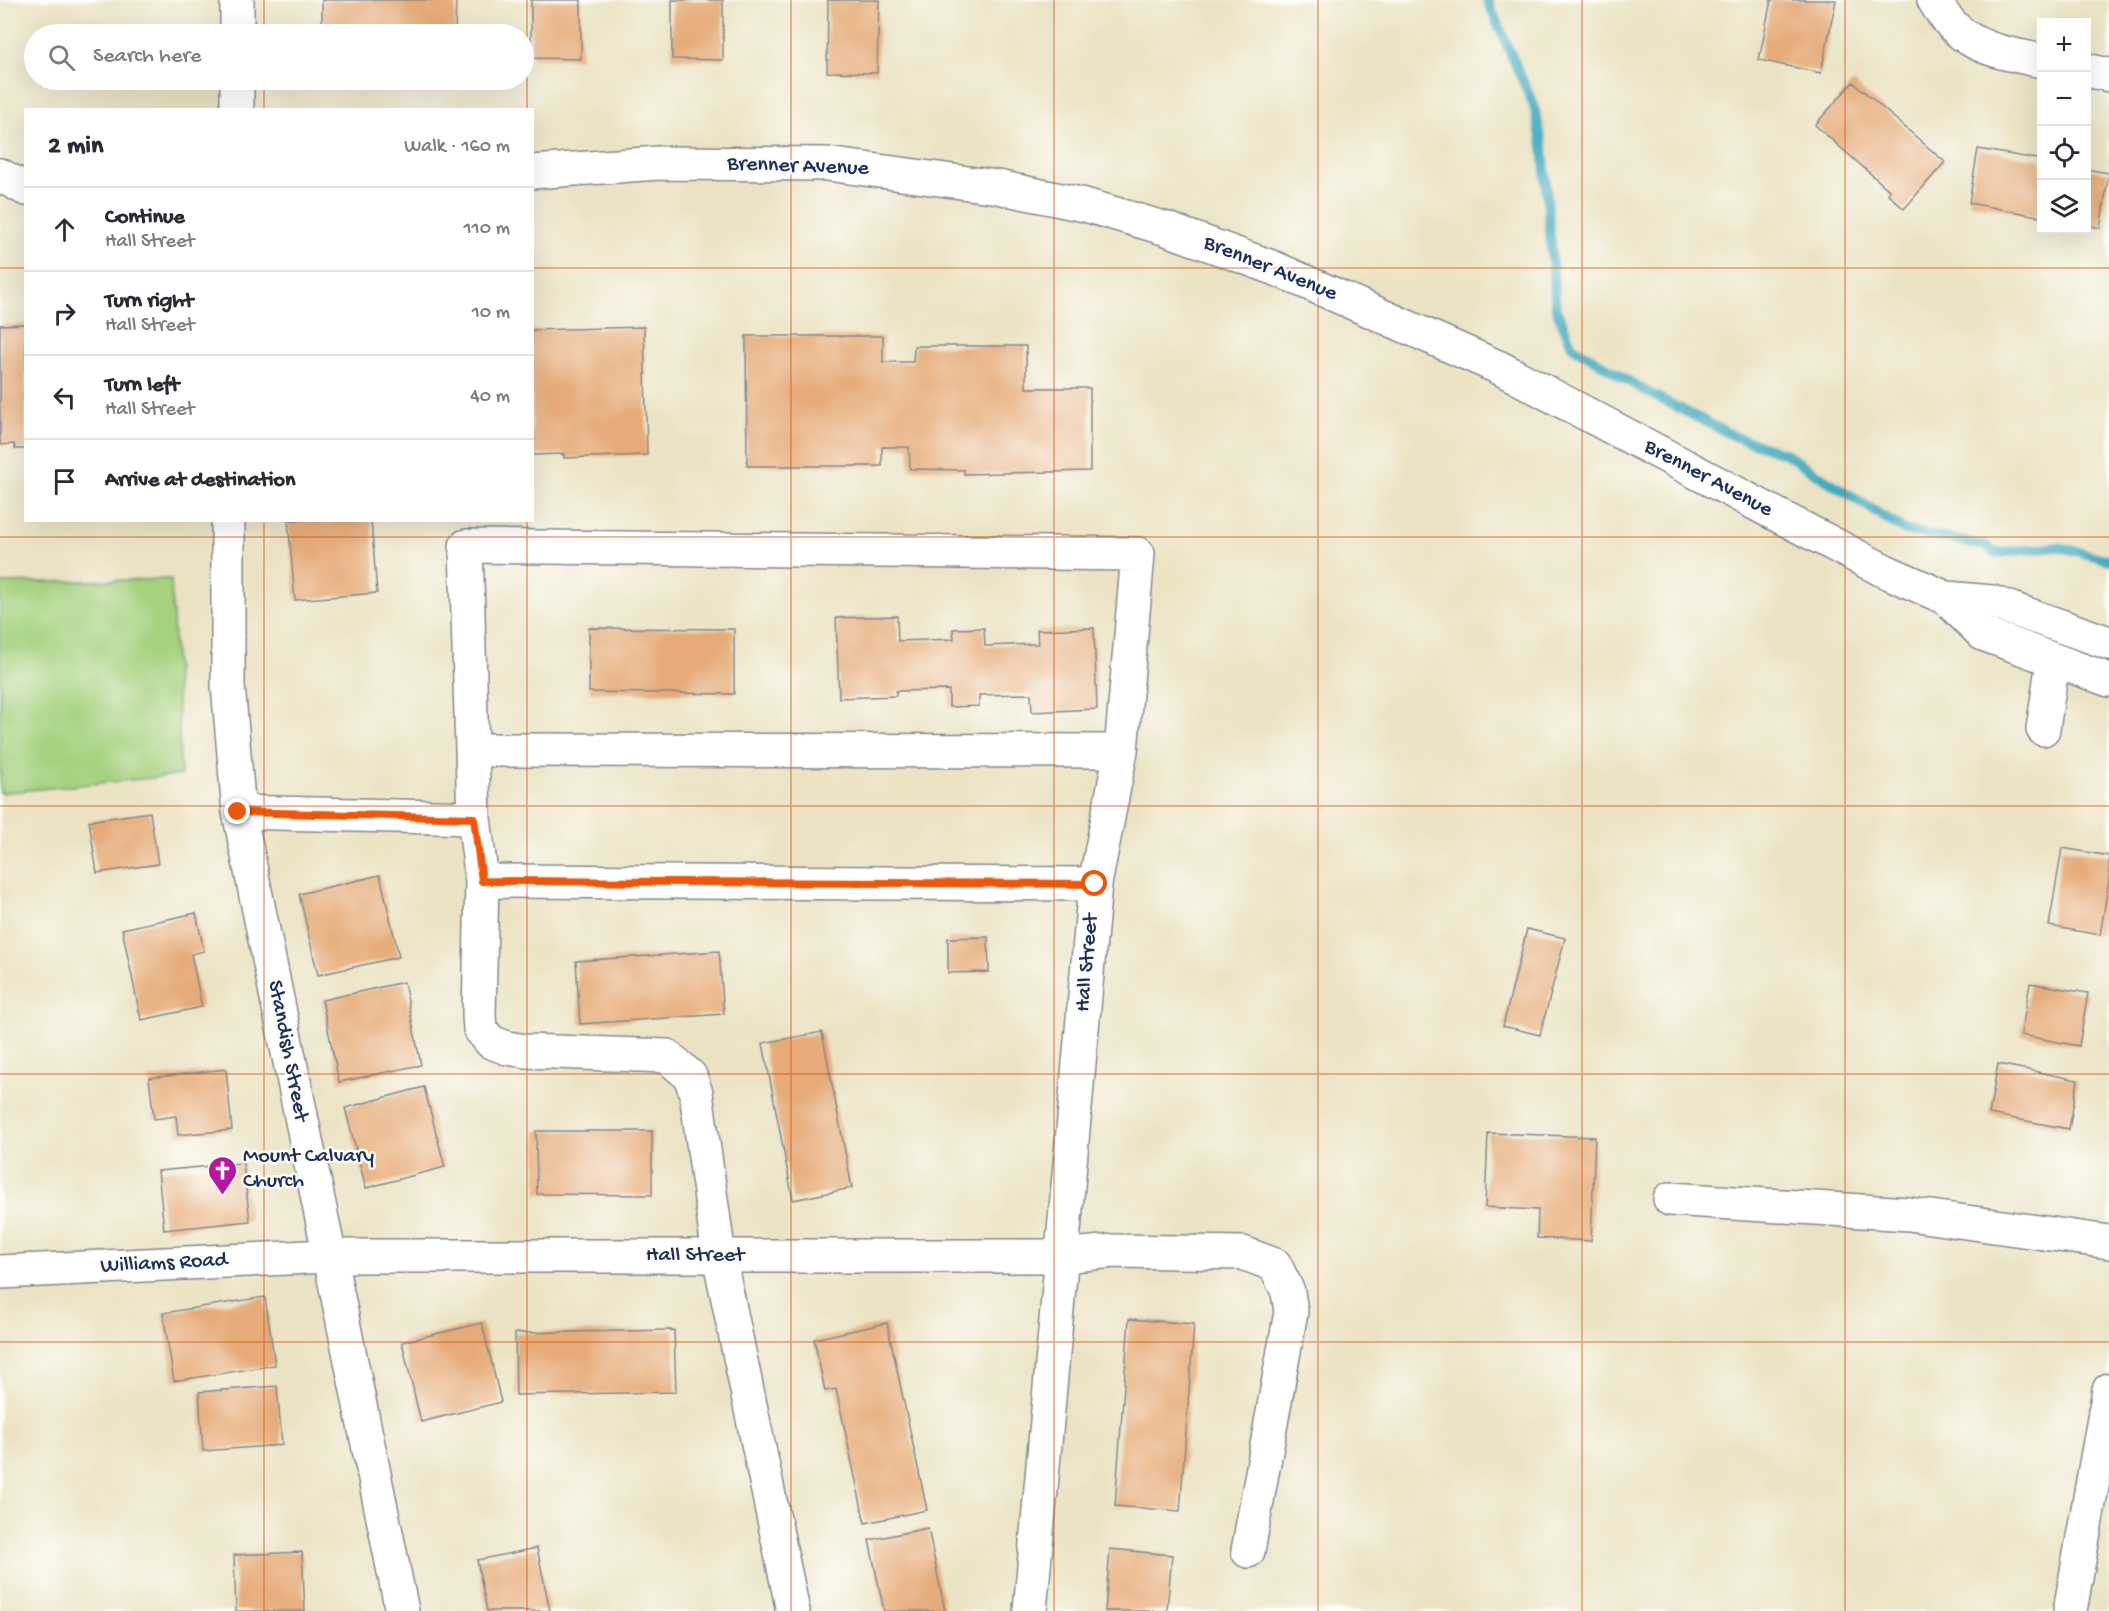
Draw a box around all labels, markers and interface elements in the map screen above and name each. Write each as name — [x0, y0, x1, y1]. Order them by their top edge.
map controls — [2037, 18, 2091, 234]
button: + — [2037, 18, 2091, 72]
search box — [24, 24, 534, 90]
icon: search — [45, 41, 78, 74]
text: Search here — [93, 44, 201, 70]
button: − — [2037, 72, 2091, 126]
button: locate — [2037, 126, 2091, 180]
text: 2 min — [48, 132, 103, 163]
text: Walk · 160 m — [404, 136, 510, 159]
street label: Brenner Avenue — [726, 151, 870, 182]
button: layers — [2037, 180, 2091, 234]
text: Continue — [105, 205, 185, 231]
icon: ahead — [48, 213, 81, 246]
text: 110 m — [464, 218, 510, 241]
street label: Brenner Avenue — [1198, 230, 1341, 308]
text: Hall Street — [105, 231, 194, 254]
text: Turn right — [105, 289, 193, 315]
icon: right — [48, 297, 81, 330]
text: 10 m — [472, 302, 510, 325]
text: Hall Street — [105, 315, 194, 338]
text: Turn left — [105, 373, 179, 399]
icon: left — [48, 381, 81, 414]
text: 40 m — [470, 386, 510, 409]
text: Hall Street — [105, 399, 194, 422]
street label: Brenner Avenue — [1638, 434, 1777, 524]
icon: arrive — [48, 465, 81, 498]
text: Arrive at destination — [105, 468, 295, 494]
route end — [224, 798, 250, 824]
route start — [1081, 870, 1107, 896]
street label: Hall Street — [1071, 911, 1105, 1013]
street label: Standish Street — [261, 978, 314, 1126]
place label: Mount Calvary Church — [243, 1144, 374, 1195]
church icon: Mount Calvary Church — [206, 1154, 238, 1196]
street label: Hall Street — [646, 1243, 746, 1269]
street label: Williams Road — [100, 1248, 230, 1280]

